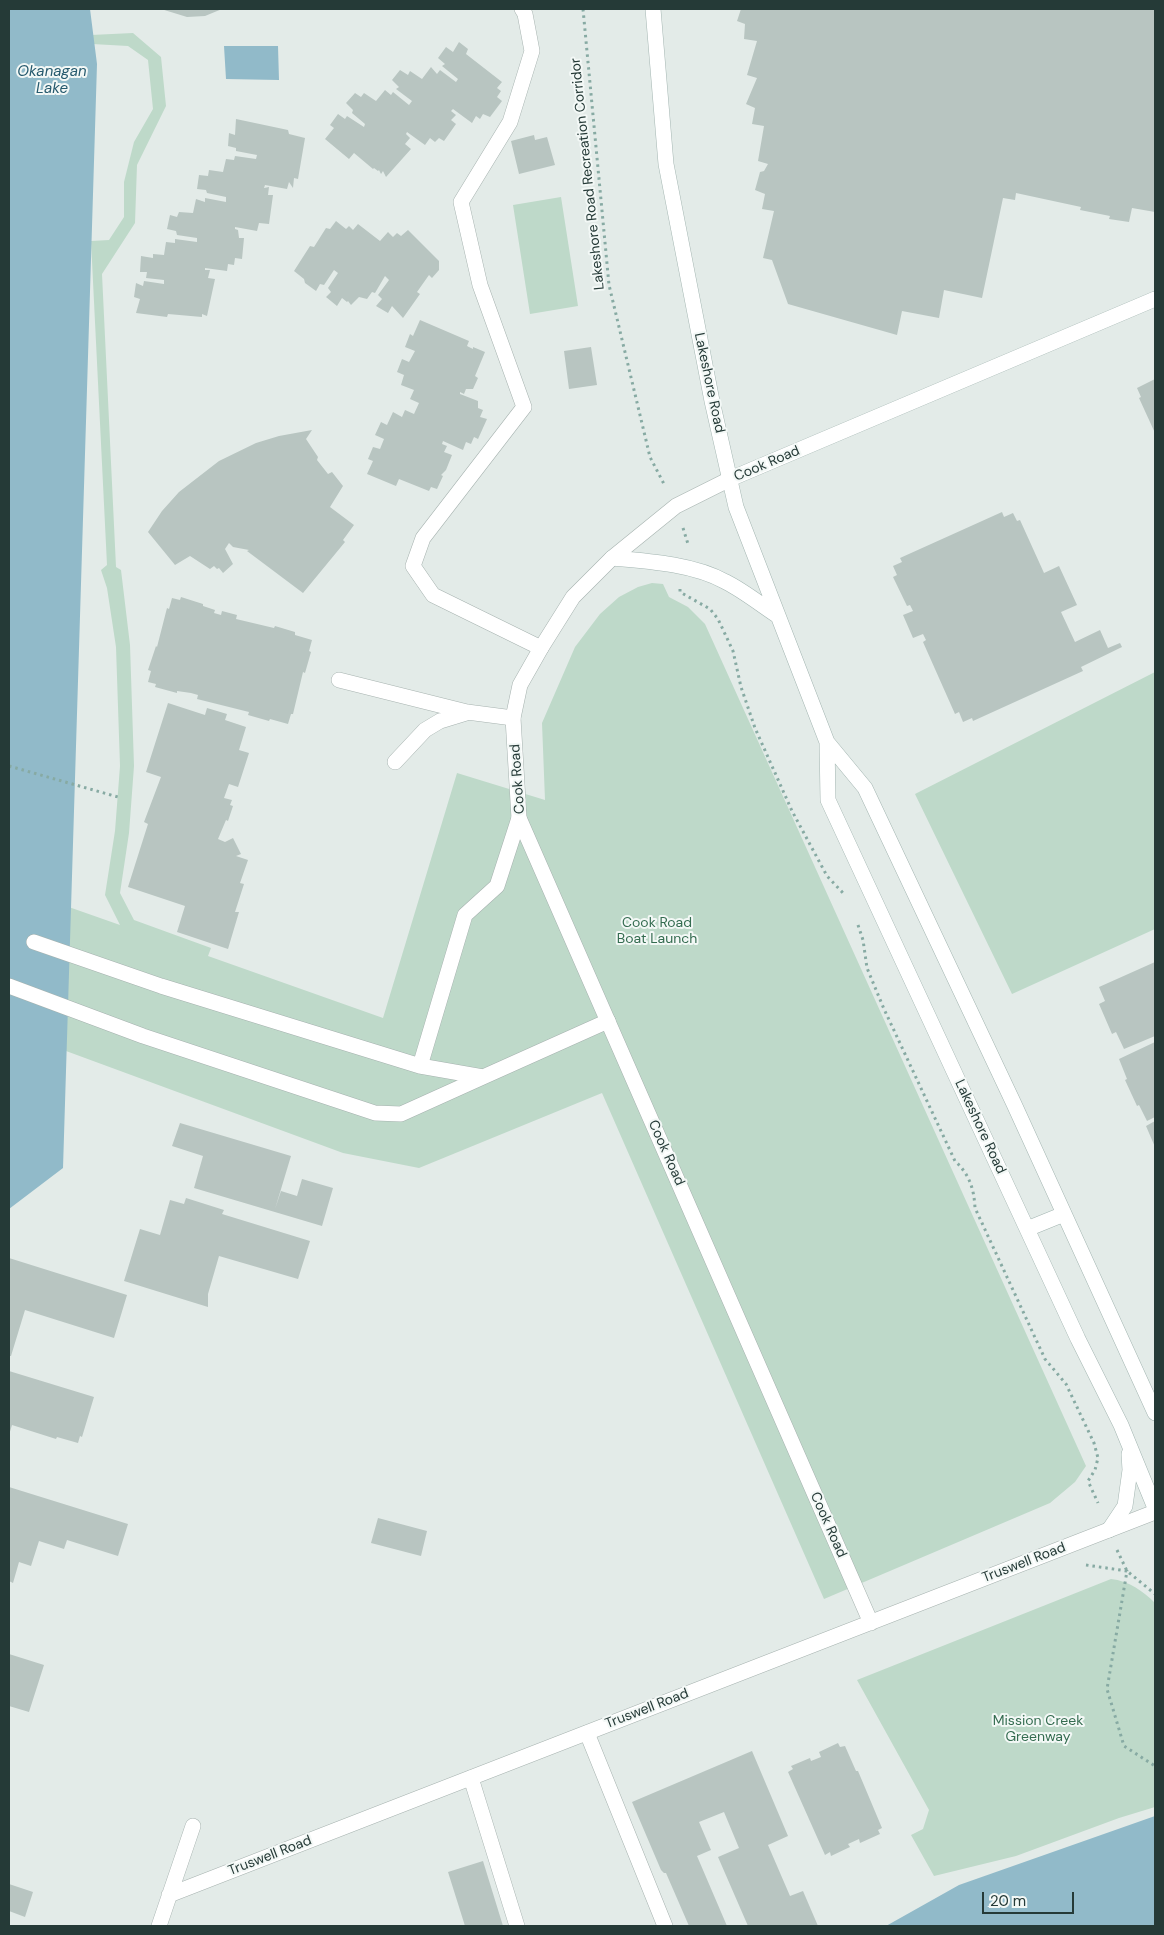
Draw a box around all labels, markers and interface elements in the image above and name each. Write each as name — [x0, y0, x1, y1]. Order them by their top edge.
street label: Lakeshore Road Recreation Corridor — [567, 57, 609, 291]
water label: Okanagan Lake — [17, 63, 87, 98]
street label: Lakeshore Road — [690, 331, 728, 435]
street label: Cook Road — [731, 443, 803, 485]
street label: Cook Road — [507, 743, 529, 815]
park label: Cook Road Boat Launch — [617, 915, 697, 948]
street label: Lakeshore Road — [951, 1077, 1009, 1177]
street label: Cook Road — [644, 1118, 688, 1188]
street label: Cook Road — [806, 1490, 850, 1560]
street label: Truswell Road — [980, 1539, 1068, 1587]
street label: Truswell Road — [603, 1685, 691, 1733]
park label: Mission Creek Greenway — [993, 1713, 1083, 1745]
street label: Truswell Road — [226, 1832, 314, 1880]
scale bar — [984, 1882, 1076, 1914]
text: 20 m — [990, 1891, 1026, 1911]

